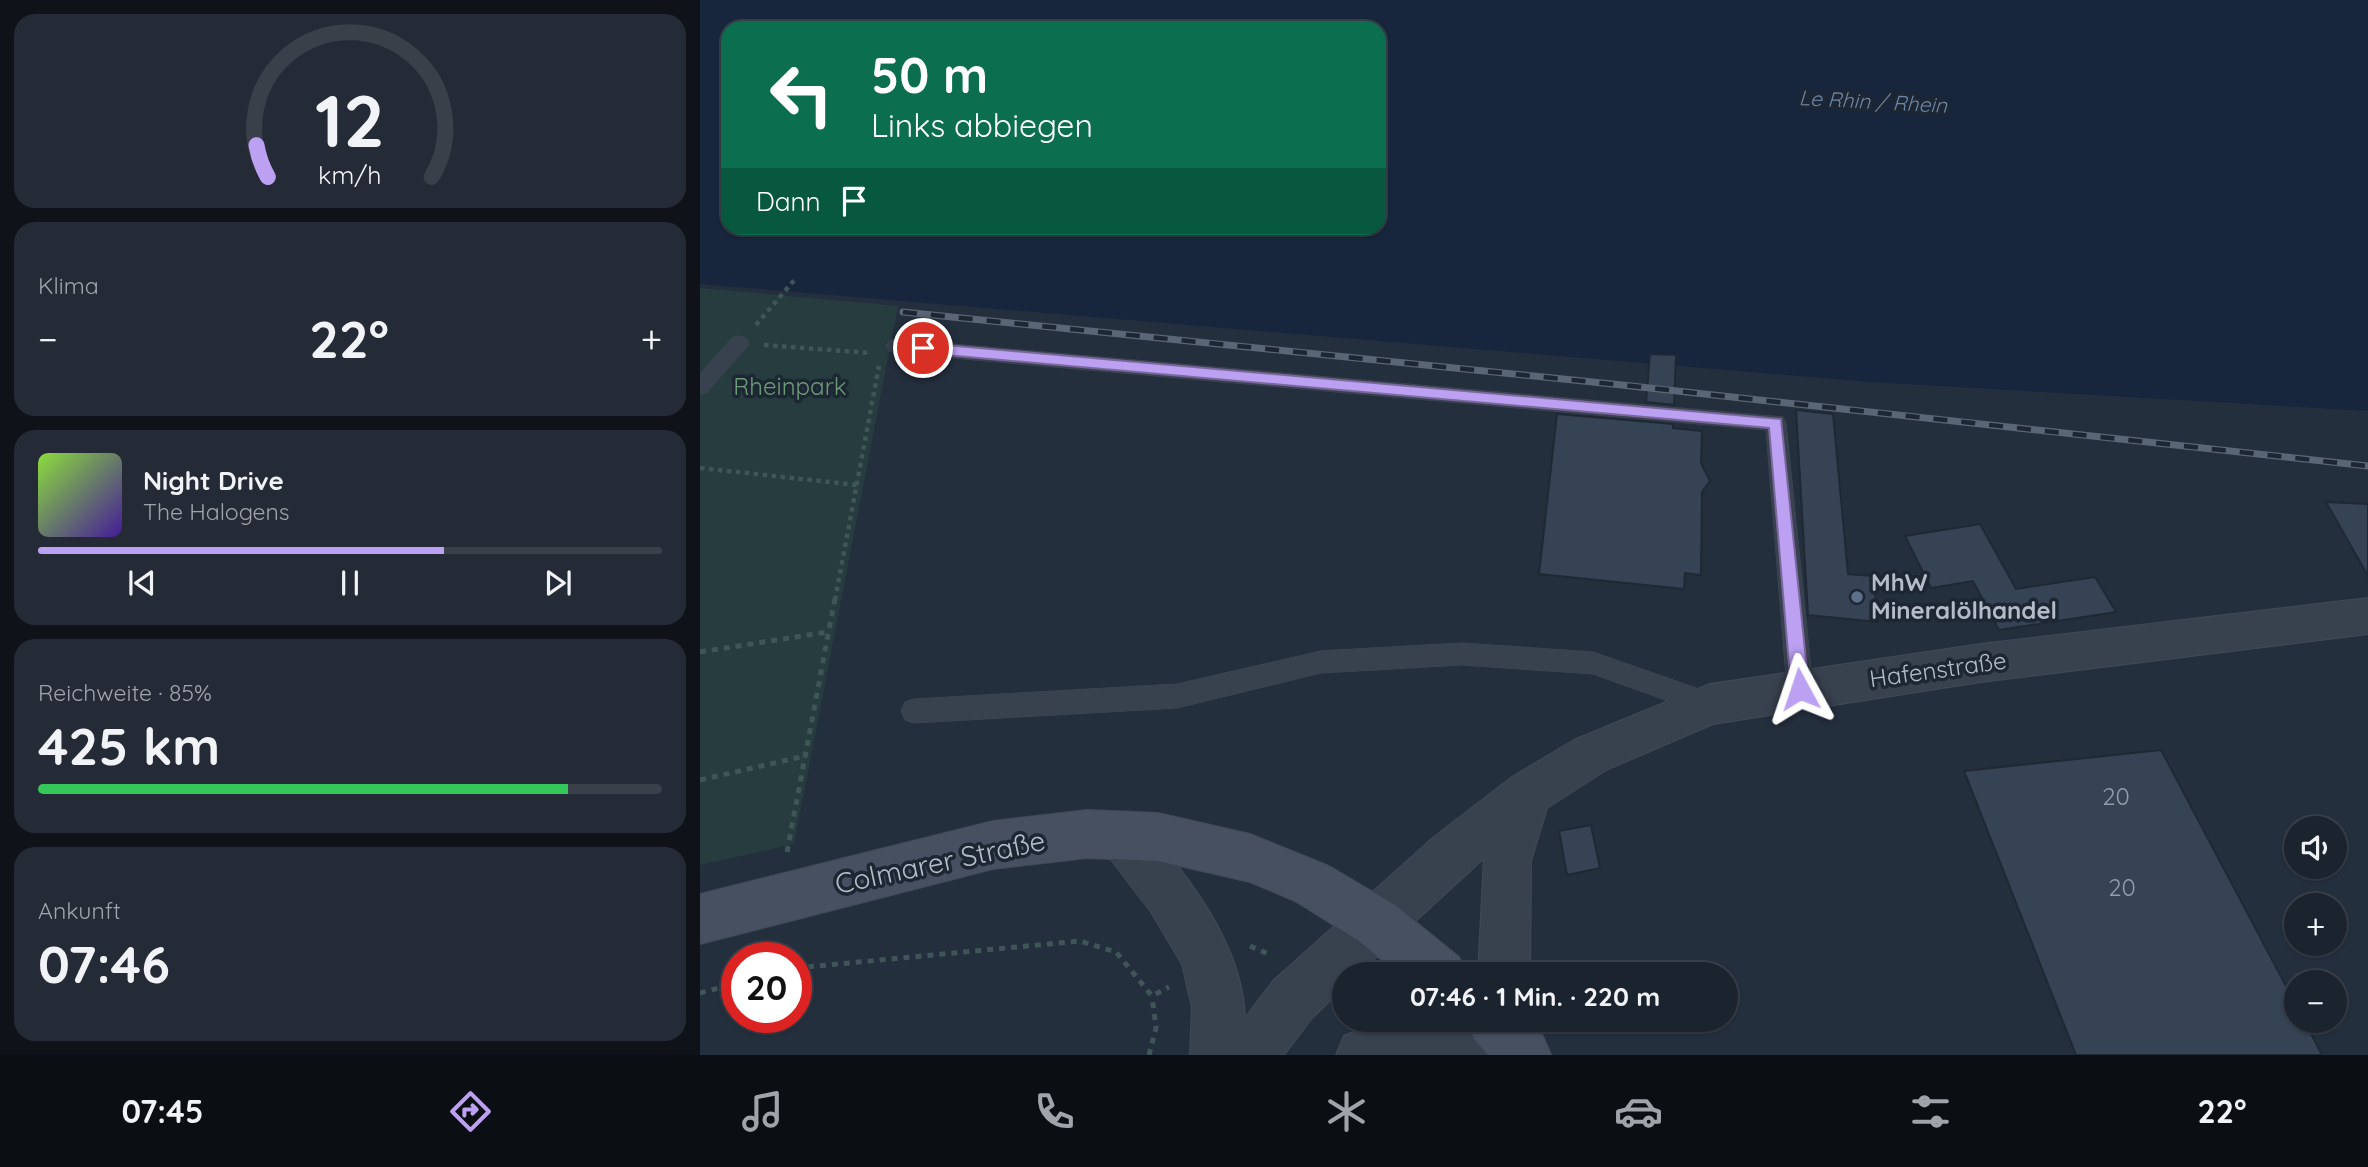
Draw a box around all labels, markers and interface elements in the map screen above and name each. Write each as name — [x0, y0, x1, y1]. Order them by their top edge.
text: 50 m — [871, 44, 988, 105]
icon: left — [756, 49, 847, 140]
text: 12 — [315, 74, 385, 165]
water label: Le Rhin / Rhein — [1798, 84, 1949, 118]
text: Links abbiegen — [871, 105, 1093, 145]
text: km/h — [318, 159, 382, 190]
icon: arrive — [835, 182, 873, 220]
text: Dann — [756, 185, 821, 218]
text: Klima — [38, 271, 99, 300]
text: 22° — [309, 306, 389, 371]
text: − — [38, 315, 58, 363]
text: + — [641, 315, 662, 363]
pin — [893, 318, 953, 378]
icon: arrive — [904, 329, 942, 367]
park label: Rheinpark — [733, 371, 847, 401]
text: Night Drive — [143, 464, 284, 497]
text: The Halogens — [143, 497, 290, 526]
icon: previous — [123, 564, 161, 602]
icon: pause — [331, 564, 369, 602]
icon: next — [539, 564, 577, 602]
place label: MhW Mineralölhandel — [1871, 567, 2057, 625]
marker: MhW Mineralölhandel — [1849, 589, 1865, 605]
street label: Hafenstraße — [1867, 645, 2008, 693]
position arrow — [1763, 652, 1837, 726]
text: Reichweite · 85% — [38, 678, 212, 707]
text: 425 km — [38, 713, 220, 778]
house number: 20 — [2102, 781, 2130, 811]
map controls — [2284, 816, 2347, 1033]
button: sound — [2284, 816, 2347, 879]
street label: Colmarer Straße — [832, 822, 1048, 901]
house number: 20 — [2108, 872, 2136, 902]
button: + — [2284, 893, 2347, 956]
text: Ankunft — [38, 896, 121, 925]
text: 07:46 — [38, 931, 170, 996]
speed limit sign: 20 — [721, 942, 812, 1033]
button: − — [2284, 970, 2347, 1033]
text: 07:46 · 1 Min. · 220 m — [1410, 980, 1660, 1013]
icon: directions — [446, 1087, 495, 1136]
icon: music — [738, 1087, 787, 1136]
icon: phone — [1030, 1087, 1079, 1136]
icon: climate — [1322, 1087, 1371, 1136]
icon: car — [1614, 1087, 1663, 1136]
icon: filters — [1906, 1087, 1955, 1136]
text: 07:45 — [121, 1091, 203, 1131]
text: 22° — [2197, 1091, 2246, 1131]

